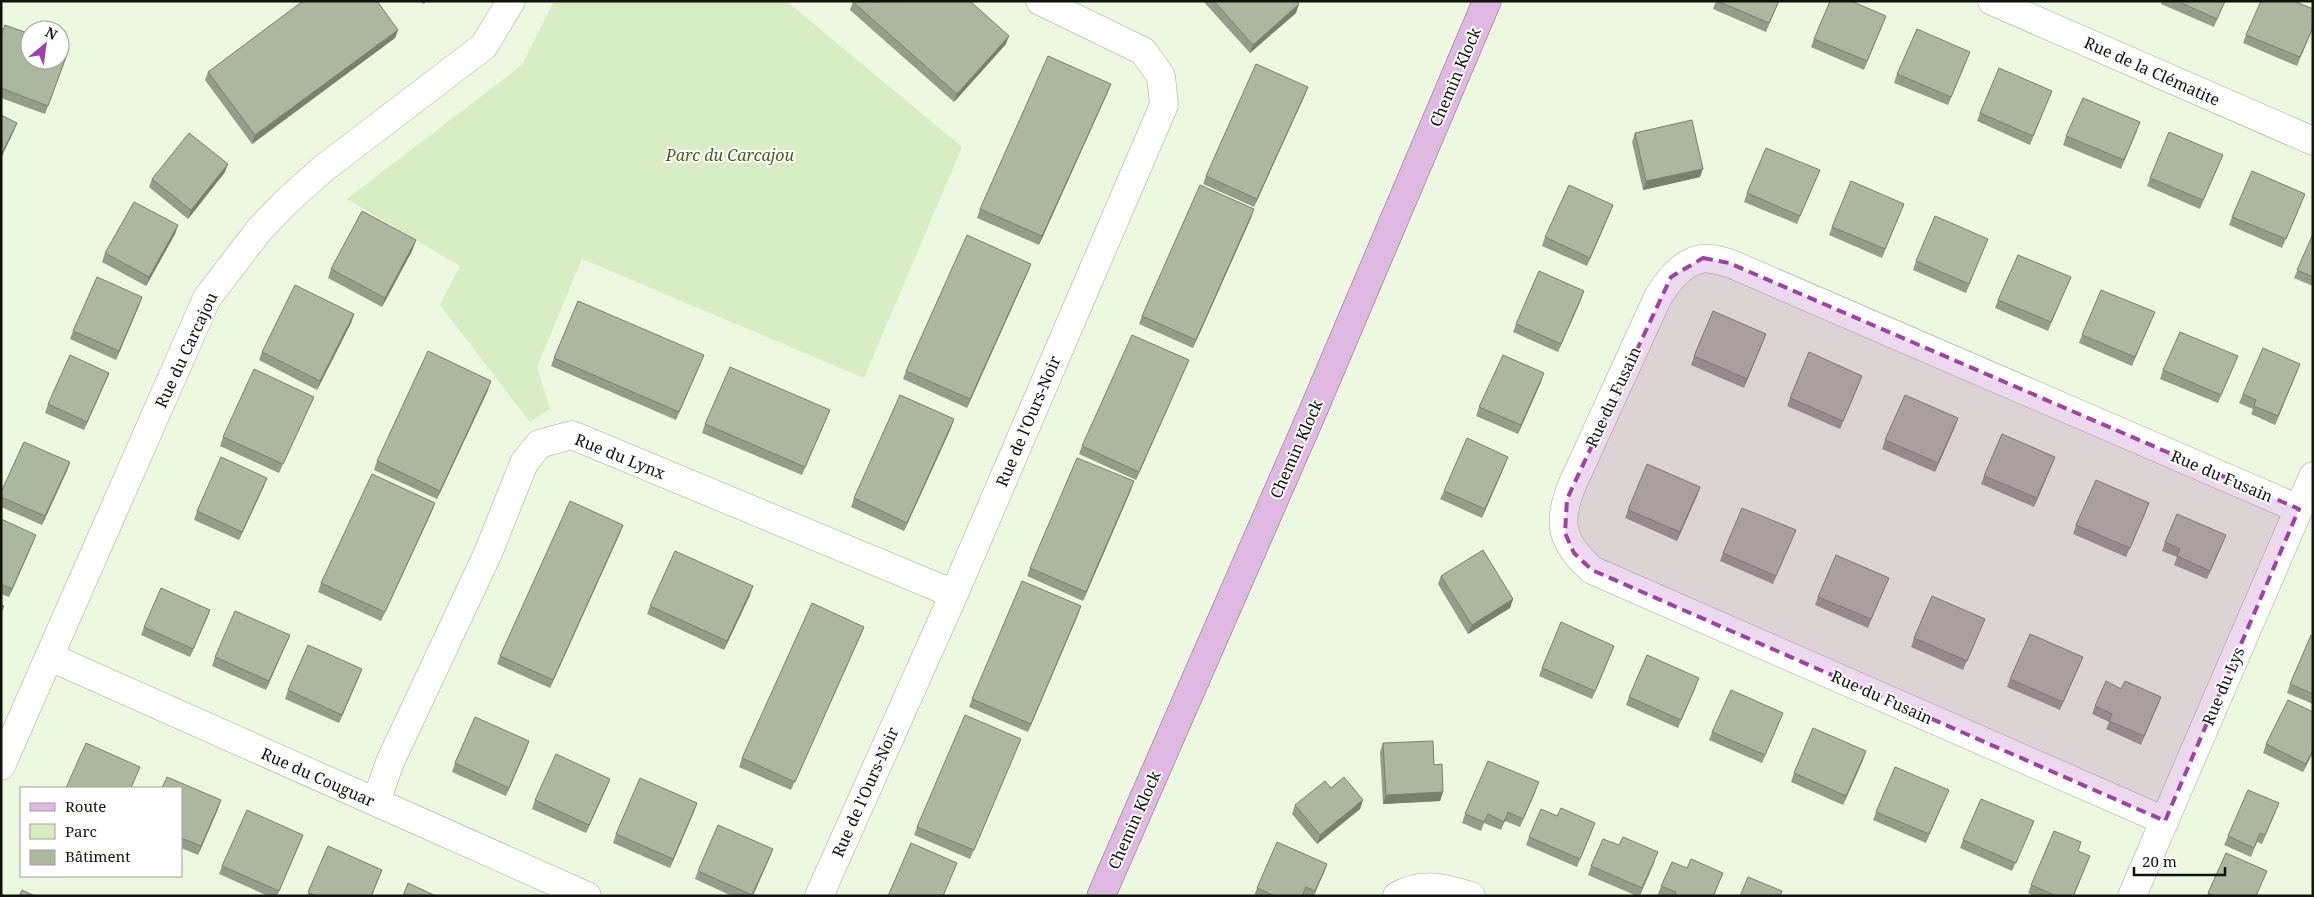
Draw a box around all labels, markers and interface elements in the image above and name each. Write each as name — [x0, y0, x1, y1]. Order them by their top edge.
north arrow — [20, 20, 70, 70]
text: N — [42, 22, 61, 44]
street label: Chemin Klock — [1424, 23, 1486, 130]
street label: Rue de la Clématite — [2081, 31, 2223, 111]
park label: Parc du Carcajou — [665, 144, 795, 166]
street label: Rue du Carcajou — [150, 289, 222, 411]
street label: Rue du Fusain — [1580, 343, 1646, 451]
street label: Rue de l'Ours-Noir — [990, 352, 1066, 490]
street label: Chemin Klock — [1264, 396, 1328, 502]
street label: Rue du Lynx — [572, 428, 669, 484]
street label: Rue du Fusain — [2168, 445, 2276, 507]
street label: Rue du Lys — [2197, 643, 2249, 729]
street label: Rue du Fusain — [1828, 665, 1936, 729]
street label: Rue de l'Ours-Noir — [826, 723, 904, 861]
street label: Rue du Couguar — [258, 742, 379, 812]
street label: Chemin Klock — [1102, 767, 1166, 873]
legend — [20, 787, 182, 877]
text: Route — [65, 796, 106, 816]
text: Parc — [65, 821, 97, 841]
scale bar — [2134, 844, 2225, 876]
text: Bâtiment — [65, 846, 131, 866]
text: 20 m — [2142, 851, 2177, 871]

